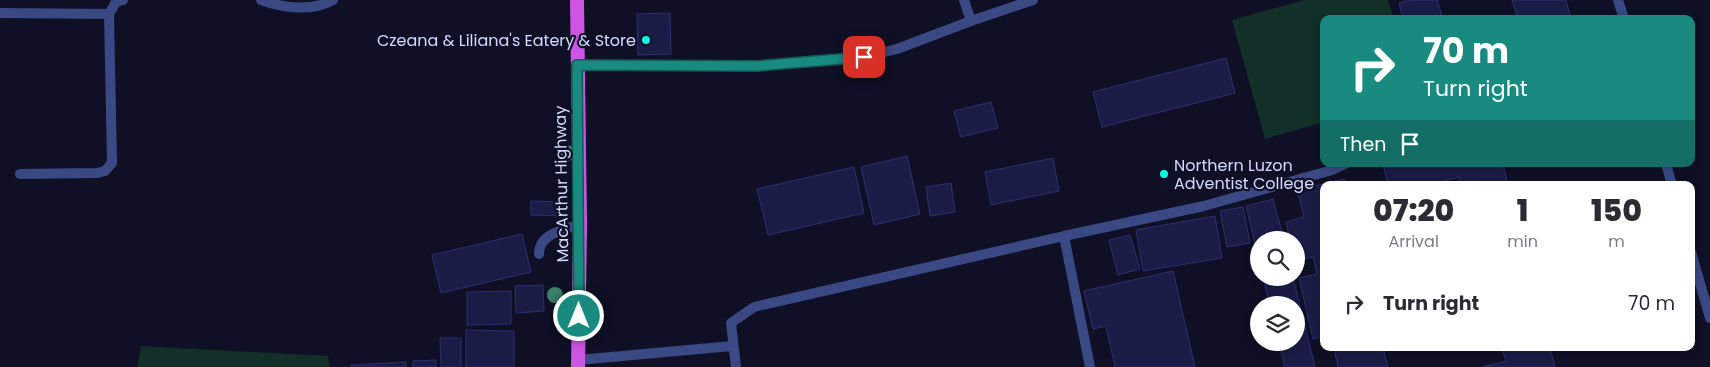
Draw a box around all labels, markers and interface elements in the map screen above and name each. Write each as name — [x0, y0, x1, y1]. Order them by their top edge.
text: 70 m — [1423, 26, 1509, 75]
place label: Czeana & Liliana's Eatery & Store — [377, 29, 636, 52]
marker: Czeana & Liliana's Eatery & Store — [640, 34, 652, 46]
icon: right — [1340, 35, 1405, 100]
pin — [843, 36, 885, 78]
icon: arrive — [850, 43, 878, 71]
text: Turn right — [1423, 73, 1528, 104]
street label: MacArthur Highway — [549, 105, 574, 262]
icon: arrive — [1396, 130, 1424, 158]
text: Then — [1340, 131, 1386, 158]
place label: Northern Luzon Adventist College — [1174, 154, 1314, 195]
marker: Northern Luzon Adventist College — [1158, 168, 1170, 180]
text: 07:20 — [1373, 189, 1454, 232]
text: 1 — [1517, 189, 1528, 232]
text: 150 — [1591, 189, 1642, 232]
text: Arrival — [1388, 230, 1439, 253]
text: min — [1507, 230, 1538, 253]
text: m — [1608, 230, 1625, 253]
map controls — [1250, 231, 1305, 351]
button: search — [1250, 231, 1305, 286]
position arrow — [552, 289, 604, 341]
icon: right — [1340, 290, 1368, 318]
text: Turn right — [1383, 290, 1479, 317]
text: 70 m — [1628, 290, 1675, 317]
button: layers — [1250, 296, 1305, 351]

